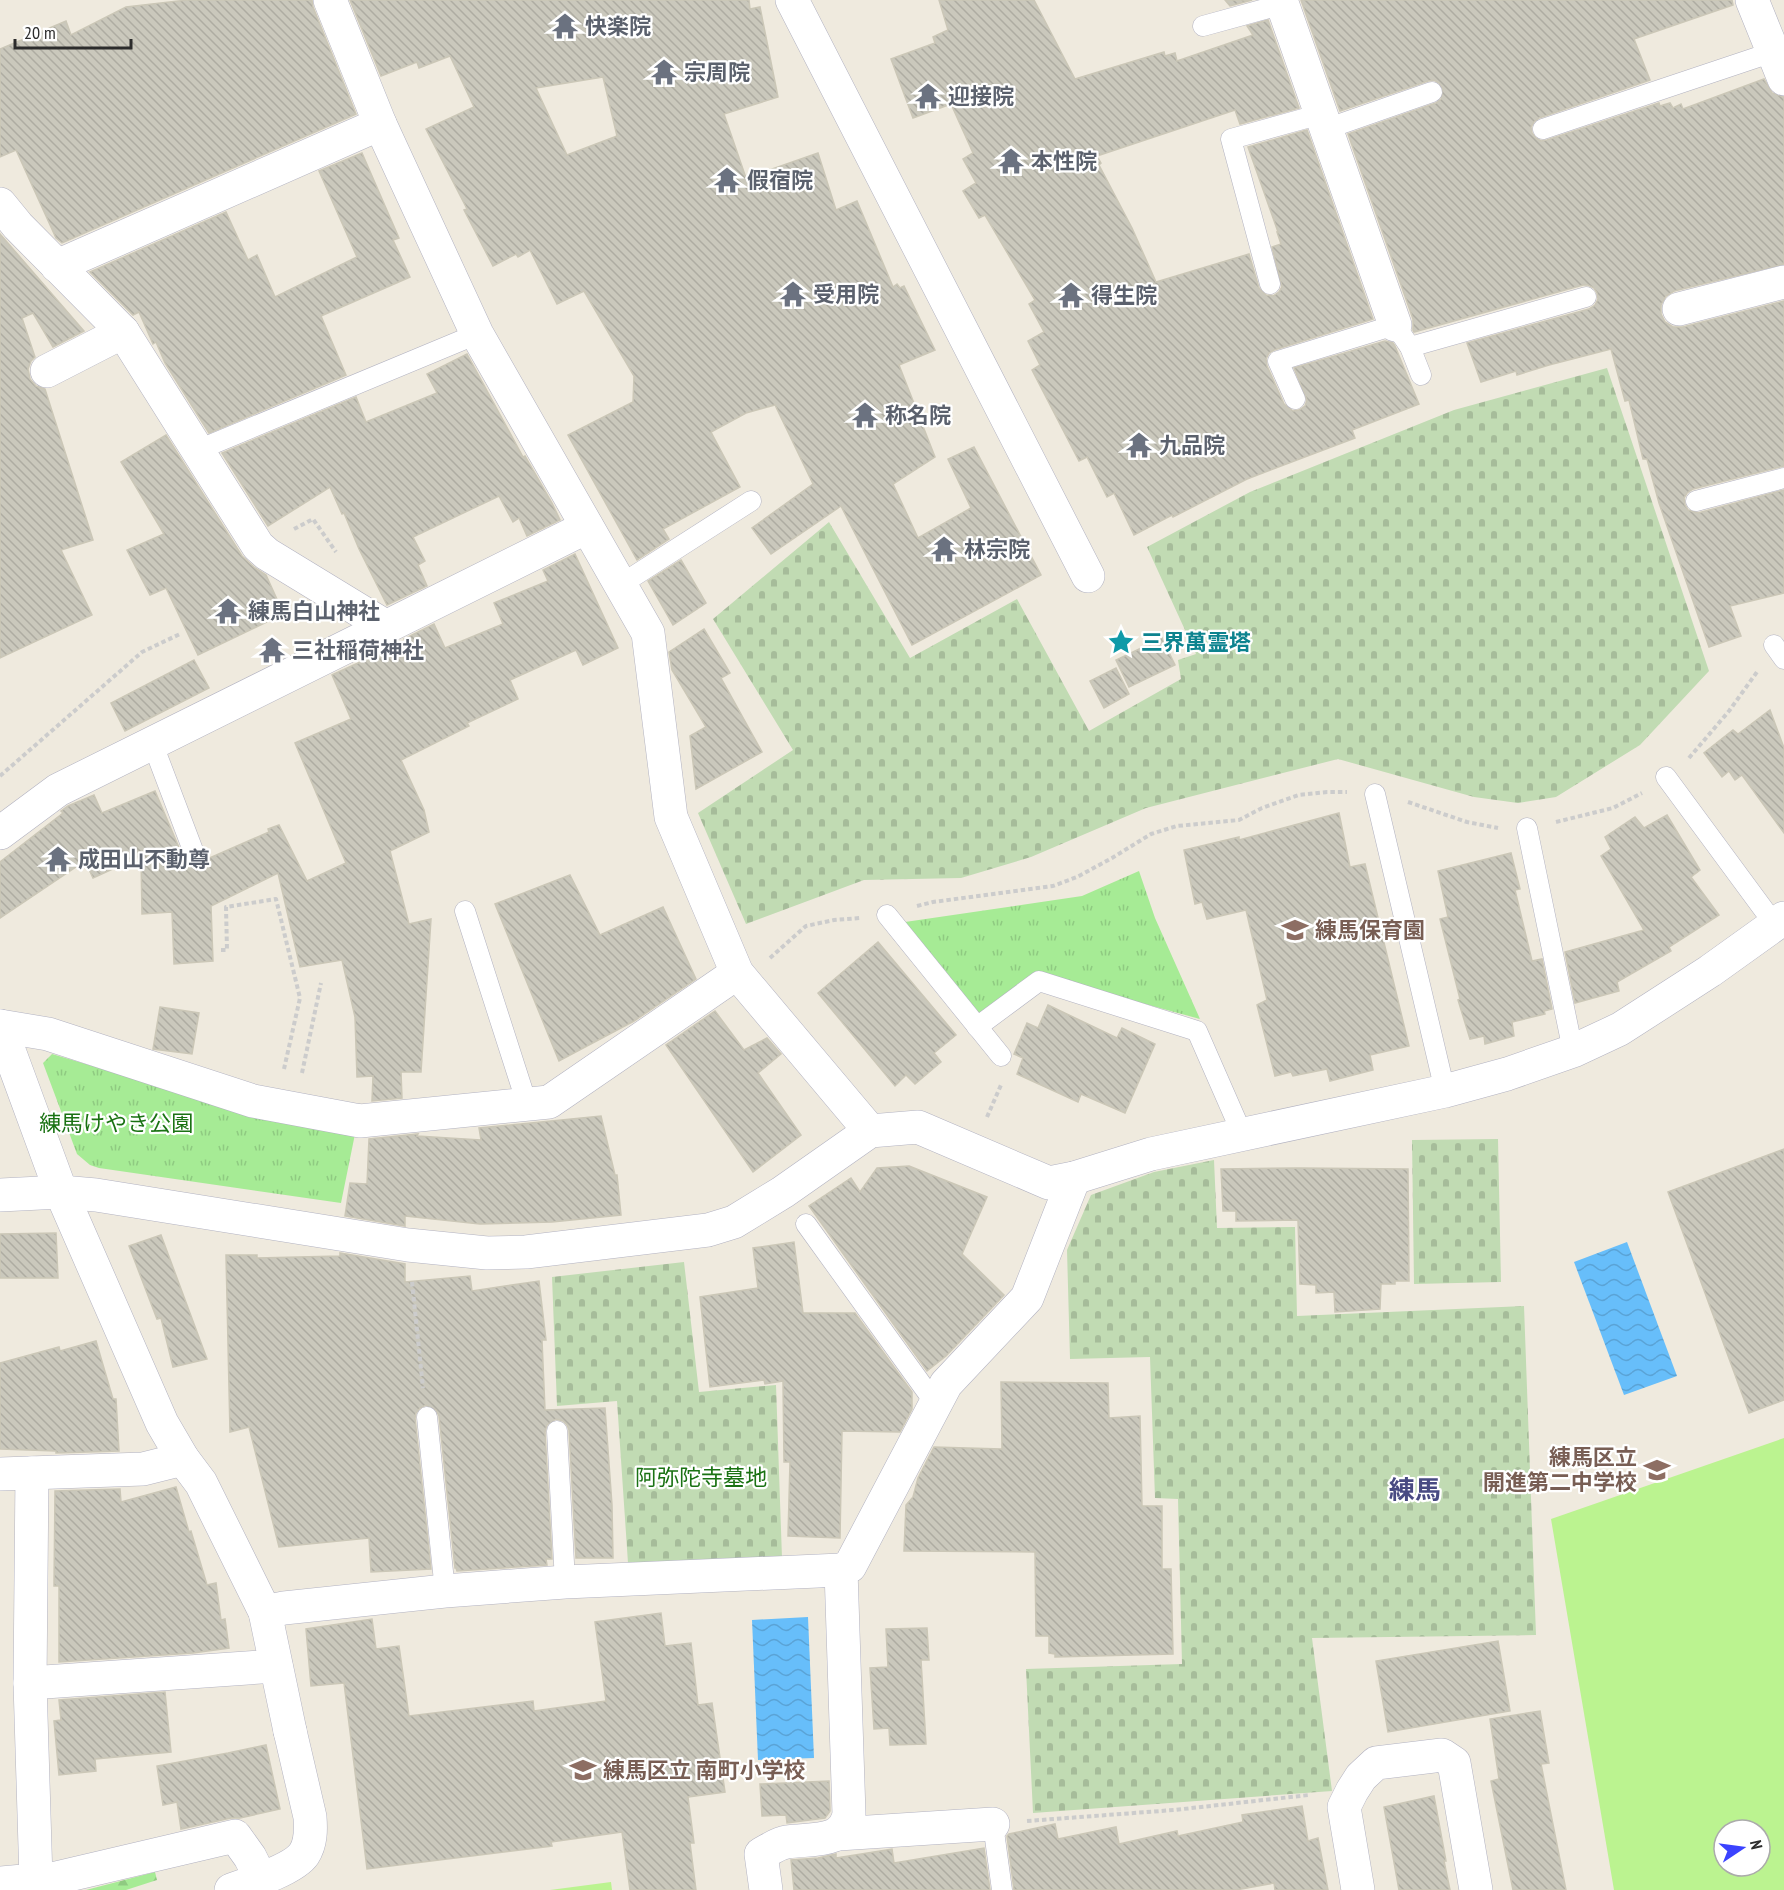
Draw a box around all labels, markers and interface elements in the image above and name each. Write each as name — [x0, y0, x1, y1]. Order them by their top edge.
temple icon: 快楽院 — [550, 11, 580, 41]
scale bar — [15, 12, 130, 50]
place label: 快楽院 — [585, 12, 651, 40]
text: 20 m — [24, 21, 56, 44]
temple icon: 宗周院 — [649, 57, 679, 87]
place label: 宗周院 — [684, 58, 750, 86]
temple icon: 迎接院 — [913, 81, 943, 111]
place label: 迎接院 — [948, 82, 1014, 110]
temple icon: 本性院 — [996, 146, 1026, 176]
place label: 本性院 — [1031, 147, 1097, 175]
temple icon: 假宿院 — [712, 165, 742, 195]
place label: 假宿院 — [747, 166, 813, 194]
temple icon: 受用院 — [778, 279, 808, 309]
place label: 受用院 — [813, 280, 879, 308]
temple icon: 得生院 — [1056, 280, 1086, 310]
place label: 得生院 — [1091, 281, 1157, 309]
temple icon: 称名院 — [850, 400, 880, 430]
place label: 称名院 — [885, 401, 951, 429]
temple icon: 九品院 — [1124, 430, 1154, 460]
place label: 九品院 — [1159, 431, 1225, 459]
temple icon: 林宗院 — [929, 534, 959, 564]
place label: 林宗院 — [964, 535, 1030, 563]
temple icon: 練馬白山神社 — [213, 596, 243, 626]
place label: 練馬白山神社 — [248, 597, 380, 625]
place icon: 三界萬霊塔 — [1106, 627, 1136, 657]
place label: 三界萬霊塔 — [1141, 628, 1251, 656]
temple icon: 三社稲荷神社 — [257, 635, 287, 665]
place label: 三社稲荷神社 — [292, 636, 424, 664]
temple icon: 成田山不動尊 — [43, 844, 73, 874]
place label: 成田山不動尊 — [78, 845, 210, 873]
school or university icon: 練馬保育園 — [1280, 915, 1310, 945]
place label: 練馬保育園 — [1315, 916, 1425, 944]
park label: 練馬けやき公園 — [39, 1109, 193, 1137]
place label: 練馬区立 開進第二中学校 — [1483, 1443, 1637, 1496]
school or university icon: 練馬区立 開進第二中学校 — [1642, 1455, 1672, 1485]
park label: 阿弥陀寺墓地 — [635, 1463, 767, 1491]
district label: 練馬 — [1389, 1473, 1441, 1506]
school or university icon: 練馬区立 南町小学校 — [568, 1755, 598, 1785]
place label: 練馬区立 南町小学校 — [603, 1756, 806, 1784]
north arrow — [1712, 1818, 1772, 1878]
text: N — [1746, 1838, 1767, 1851]

